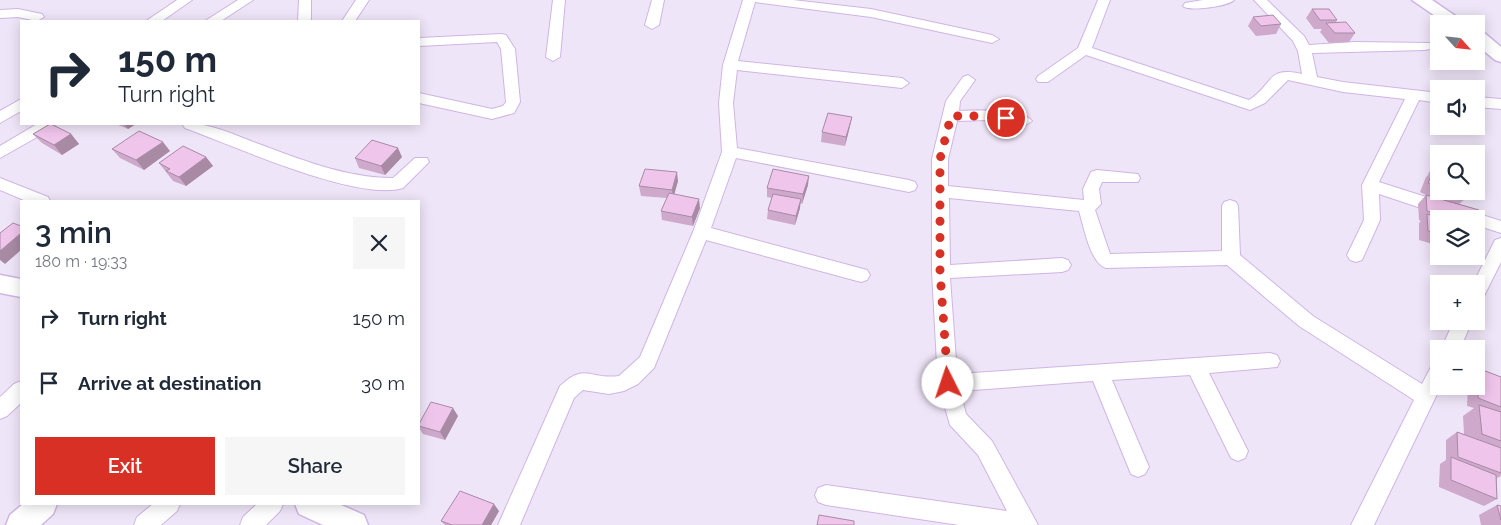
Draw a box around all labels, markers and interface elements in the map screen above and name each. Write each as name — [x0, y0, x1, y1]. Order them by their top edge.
north arrow — [1430, 15, 1485, 70]
map controls — [1430, 15, 1485, 395]
text: 150 m — [118, 39, 217, 80]
icon: right — [35, 40, 100, 105]
button: sound — [1430, 80, 1485, 135]
text: Turn right — [118, 81, 215, 107]
pin — [985, 97, 1027, 139]
icon: arrive — [992, 104, 1020, 132]
button: search — [1430, 145, 1485, 200]
button: layers — [1430, 210, 1485, 265]
text: 3 min — [35, 215, 112, 250]
button: close — [353, 217, 405, 269]
text: 180 m · 19:33 — [35, 252, 127, 271]
button: + — [1430, 275, 1485, 330]
icon: right — [35, 304, 63, 332]
text: Turn right — [78, 307, 167, 329]
text: 150 m — [353, 307, 405, 329]
button: − — [1430, 340, 1485, 395]
position arrow — [921, 356, 973, 408]
icon: arrive — [35, 369, 63, 397]
text: Arrive at destination — [78, 372, 262, 394]
text: 30 m — [361, 372, 405, 394]
button: Exit — [35, 437, 215, 495]
button: Share — [225, 437, 405, 495]

